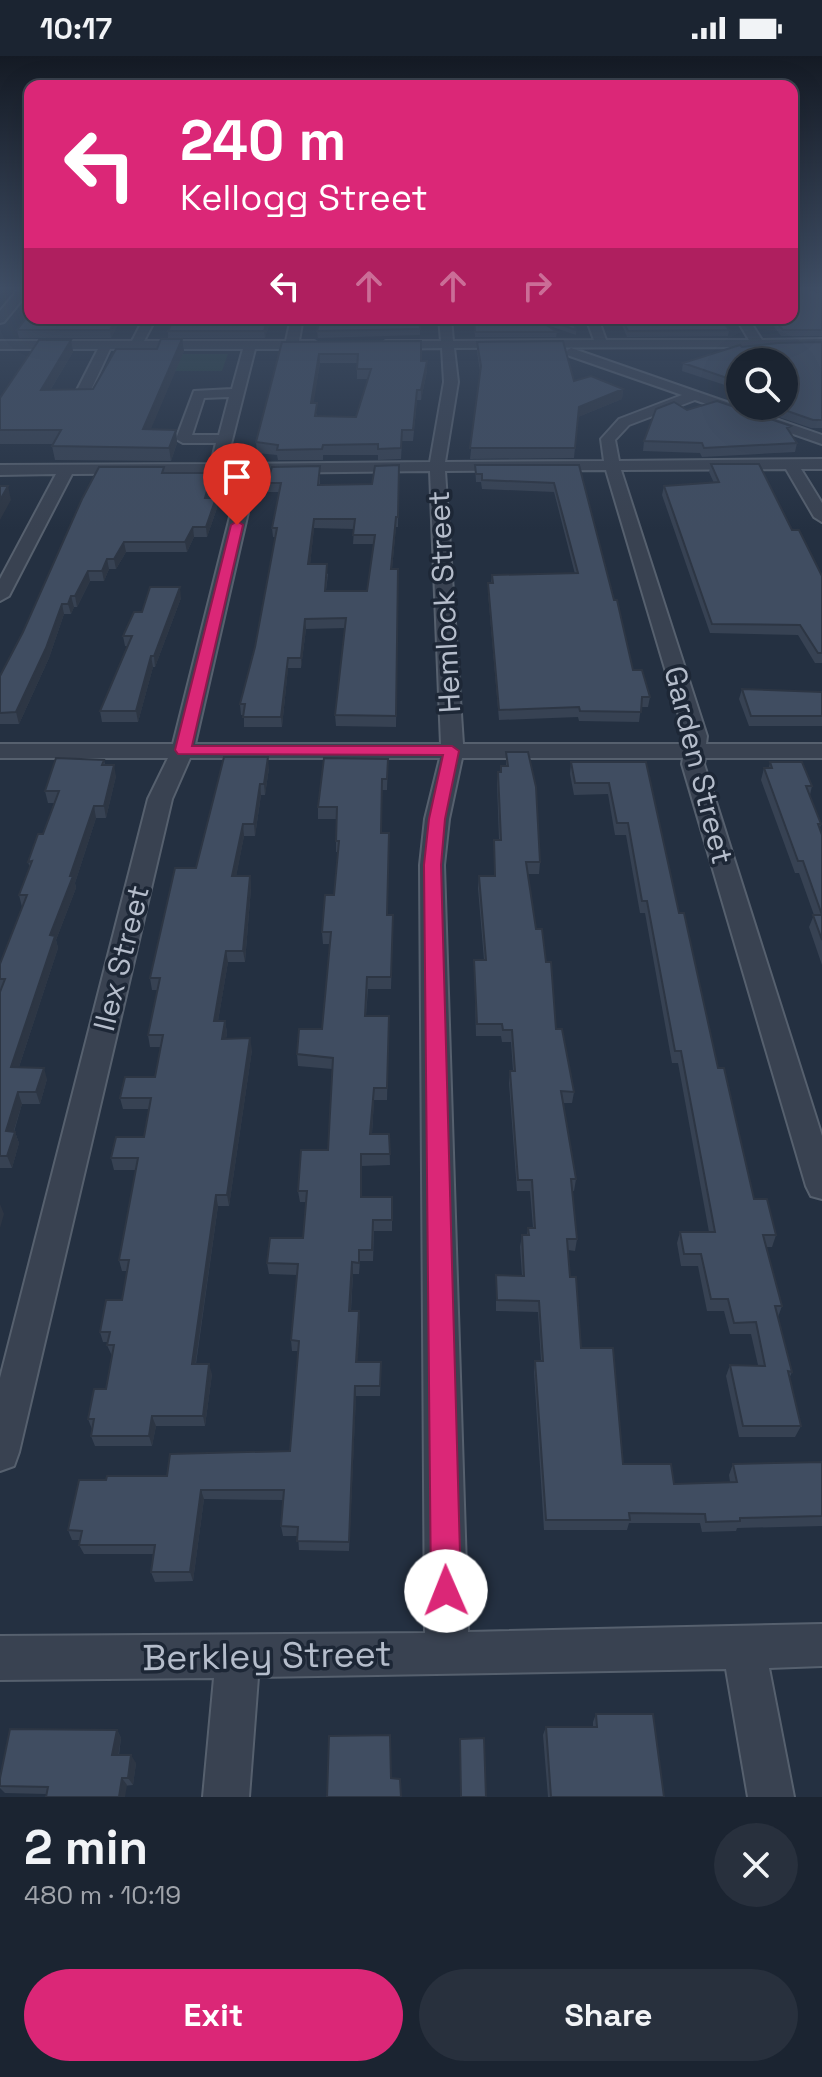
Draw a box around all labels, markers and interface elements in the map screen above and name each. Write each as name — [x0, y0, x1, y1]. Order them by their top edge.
text: 10:17 — [40, 9, 112, 48]
text: 240 m — [180, 105, 346, 176]
icon: left — [48, 112, 152, 216]
text: Kellogg Street — [180, 175, 428, 221]
icon: left — [263, 264, 307, 308]
icon: ahead — [347, 264, 391, 308]
icon: ahead — [431, 264, 475, 308]
icon: right — [515, 264, 559, 308]
map controls — [726, 348, 798, 420]
button: search — [726, 348, 798, 420]
pin — [203, 443, 271, 525]
icon: arrive — [215, 455, 259, 499]
street label: Hemlock Street — [419, 490, 469, 714]
street label: Garden Street — [656, 662, 742, 868]
street label: Ilex Street — [84, 881, 158, 1035]
position arrow — [404, 1549, 488, 1633]
street label: Berkley Street — [142, 1631, 392, 1681]
text: 2 min — [24, 1817, 148, 1878]
button: close — [714, 1823, 798, 1907]
text: 480 m · 10:19 — [24, 1878, 181, 1912]
button: Exit — [24, 1969, 403, 2061]
button: Share — [419, 1969, 798, 2061]

